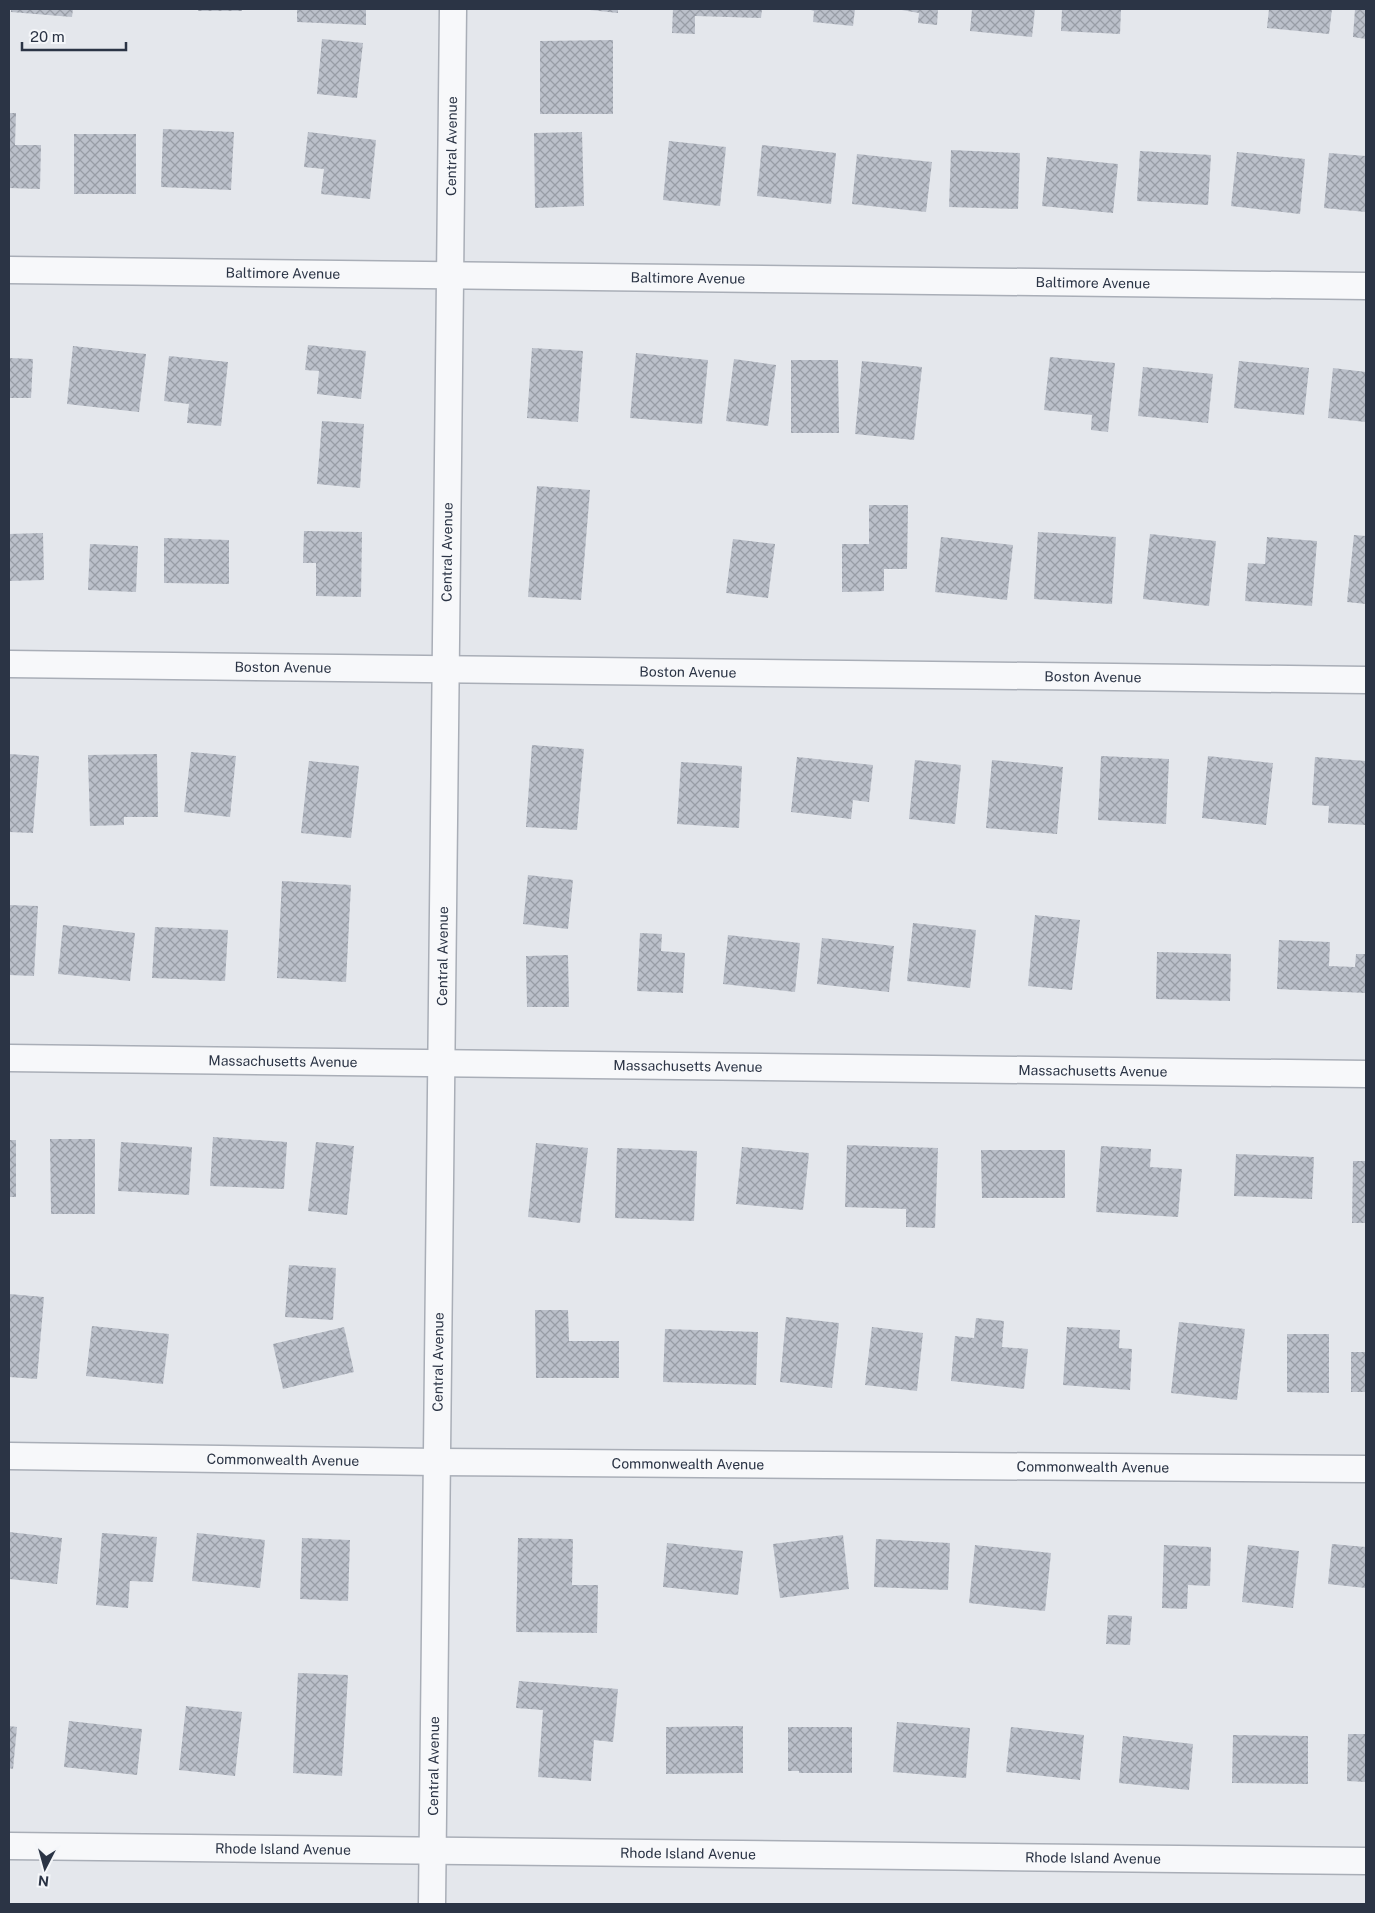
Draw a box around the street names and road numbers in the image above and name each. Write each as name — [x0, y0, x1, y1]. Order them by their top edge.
street label: Central Avenue — [443, 96, 460, 196]
street label: Baltimore Avenue — [226, 265, 340, 282]
street label: Baltimore Avenue — [631, 269, 745, 287]
street label: Baltimore Avenue — [1035, 274, 1150, 291]
street label: Central Avenue — [438, 502, 456, 602]
street label: Boston Avenue — [234, 659, 332, 676]
street label: Boston Avenue — [639, 663, 737, 681]
street label: Boston Avenue — [1044, 668, 1142, 685]
street label: Central Avenue — [434, 906, 451, 1006]
street label: Massachusetts Avenue — [208, 1052, 358, 1070]
street label: Massachusetts Avenue — [613, 1057, 763, 1075]
street label: Massachusetts Avenue — [1018, 1062, 1168, 1080]
street label: Central Avenue — [429, 1312, 447, 1412]
street label: Commonwealth Avenue — [207, 1451, 360, 1469]
street label: Commonwealth Avenue — [612, 1455, 764, 1472]
street label: Commonwealth Avenue — [1017, 1458, 1169, 1476]
street label: Central Avenue — [425, 1716, 442, 1816]
street label: Rhode Island Avenue — [215, 1840, 351, 1858]
street label: Rhode Island Avenue — [620, 1845, 756, 1862]
street label: Rhode Island Avenue — [1025, 1849, 1161, 1867]

